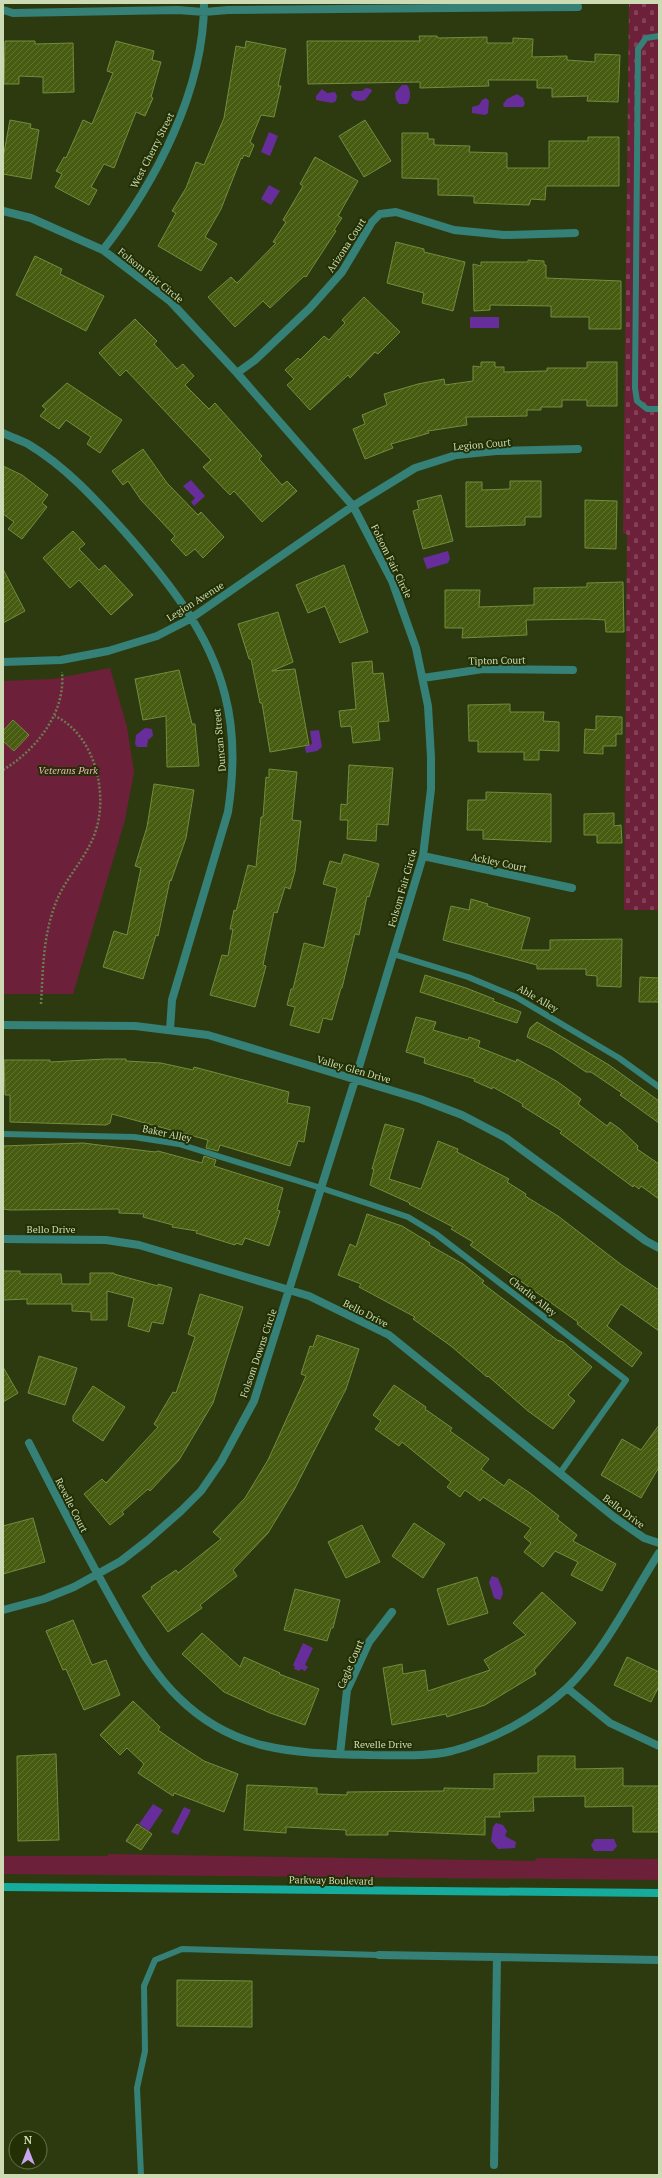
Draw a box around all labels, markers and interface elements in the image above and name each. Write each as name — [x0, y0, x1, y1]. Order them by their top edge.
street label: West Cherry Street — [128, 110, 177, 190]
street label: Arizona Court — [324, 215, 369, 275]
street label: Folsom Fair Circle — [115, 245, 186, 306]
street label: Legion Court — [453, 435, 512, 453]
street label: Folsom Fair Circle — [368, 522, 415, 600]
street label: Legion Avenue — [164, 579, 226, 624]
street label: Tipton Court — [468, 653, 526, 667]
street label: Duncan Street — [210, 707, 229, 772]
park label: Veterans Park — [38, 764, 98, 777]
street label: Folsom Fair Circle — [385, 848, 420, 929]
street label: Ackley Court — [470, 850, 528, 875]
street label: Able Alley — [515, 981, 561, 1016]
street label: Valley Glen Drive — [315, 1053, 392, 1086]
street label: Baker Alley — [141, 1122, 194, 1145]
street label: Bello Drive — [26, 1223, 76, 1236]
street label: Charlie Alley — [506, 1274, 560, 1320]
street label: Bello Drive — [341, 1297, 391, 1330]
street label: Folsom Downs Circle — [237, 1307, 280, 1399]
street label: Revelle Court — [52, 1476, 91, 1535]
street label: Bello Drive — [600, 1491, 647, 1531]
street label: Cagle Court — [334, 1637, 367, 1691]
street label: Revelle Drive — [354, 1738, 412, 1751]
street label: Parkway Boulevard — [289, 1873, 374, 1888]
north arrow — [8, 2130, 48, 2170]
text: N — [24, 2133, 33, 2147]

